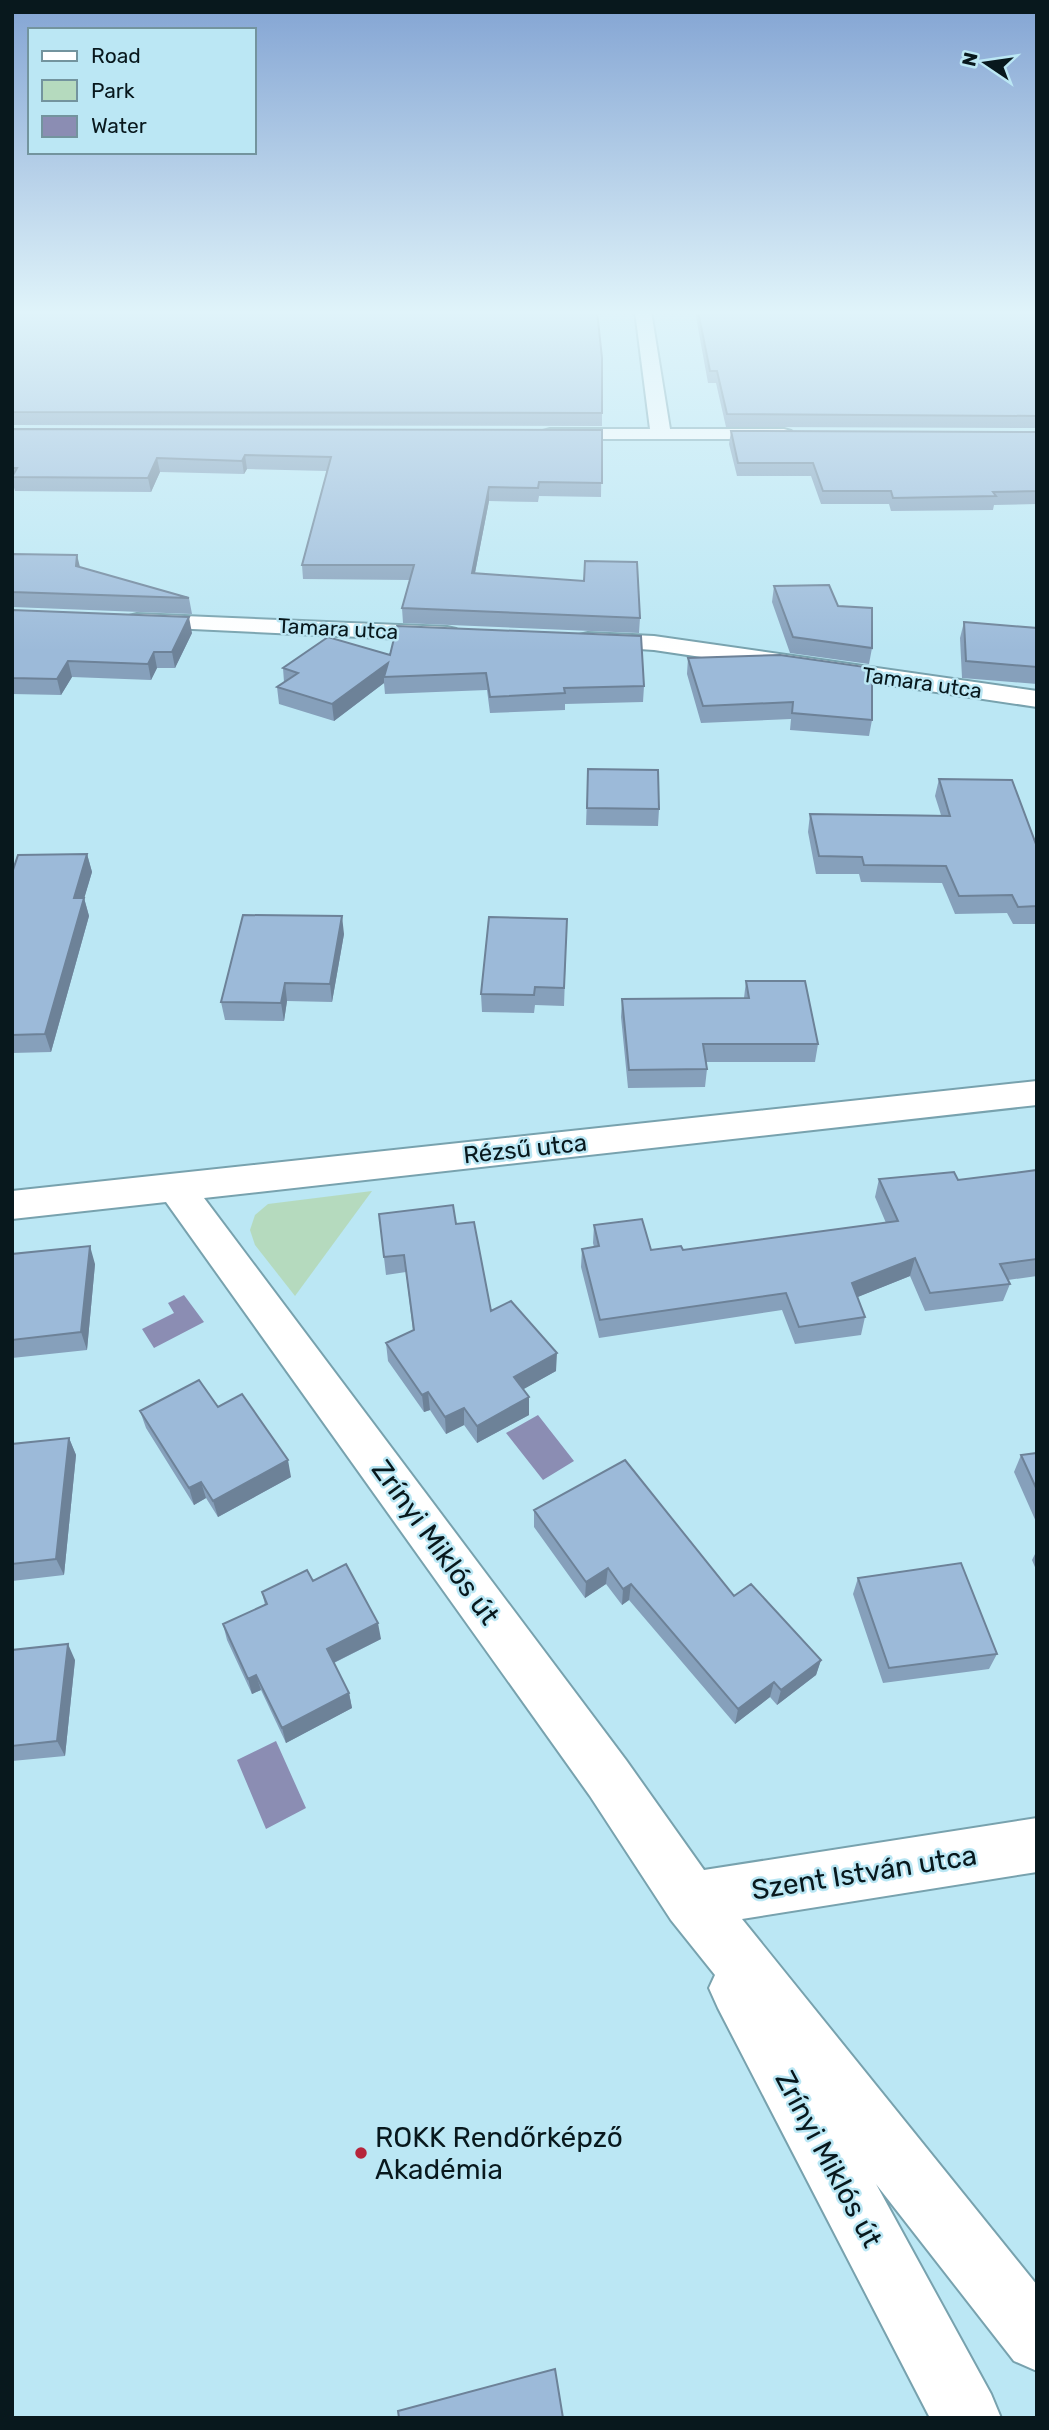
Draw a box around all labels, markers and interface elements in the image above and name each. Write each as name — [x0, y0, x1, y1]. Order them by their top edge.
legend — [28, 28, 256, 154]
north arrow — [951, 28, 1021, 98]
text: Road — [91, 43, 141, 68]
text: N — [957, 50, 983, 69]
text: Park — [91, 78, 135, 103]
text: Water — [91, 113, 147, 138]
street label: Tamara utca — [277, 613, 399, 644]
street label: Tamara utca — [861, 662, 984, 703]
street label: Rézsű utca — [462, 1129, 588, 1169]
street label: Zrínyi Miklós út — [365, 1454, 506, 1631]
street label: Szent István utca — [749, 1838, 979, 1907]
street label: Zrínyi Miklós út — [768, 2065, 889, 2253]
place label: ROKK Rendőrképző Akadémia — [375, 2121, 623, 2186]
marker: ROKK Rendőrképző Akadémia — [353, 2145, 369, 2161]

